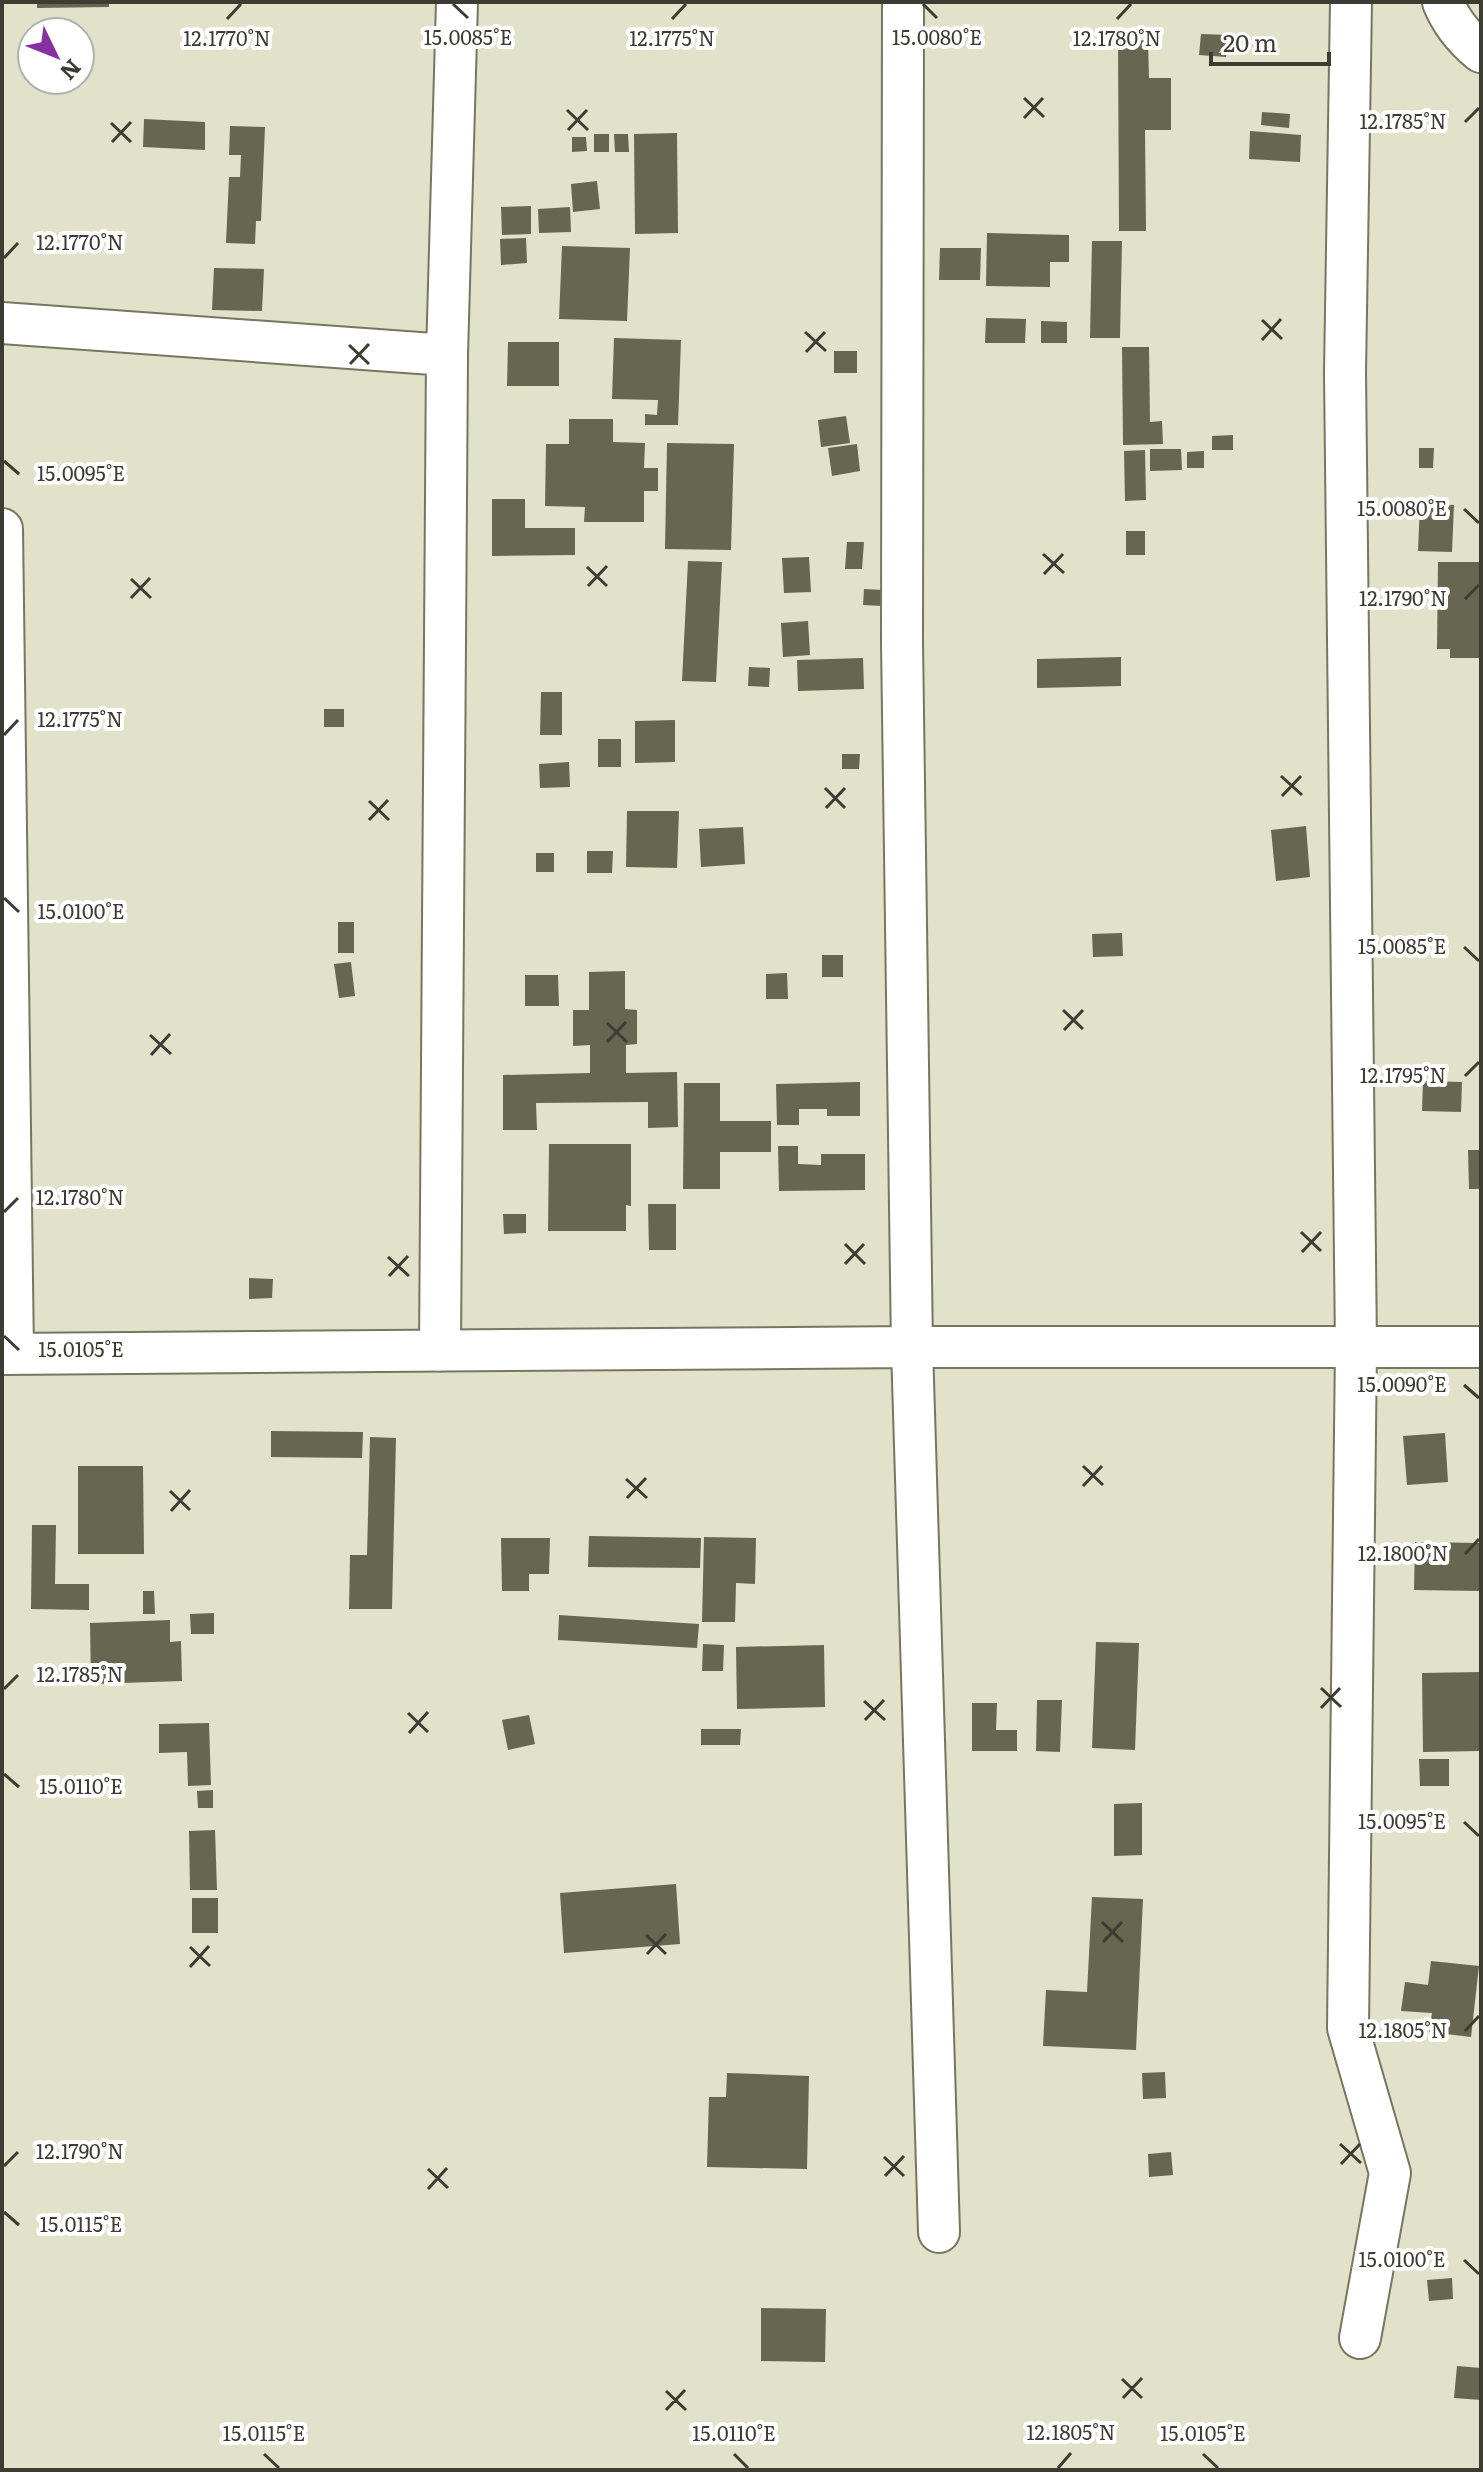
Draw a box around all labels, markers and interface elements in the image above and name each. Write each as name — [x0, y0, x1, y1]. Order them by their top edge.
north arrow — [16, 16, 96, 96]
scale bar — [1211, 16, 1329, 66]
text: 15.0085°E — [424, 21, 512, 51]
text: 15.0080°E — [892, 21, 982, 51]
text: 12.1770°N — [183, 22, 271, 52]
text: 12.1775°N — [629, 22, 715, 52]
text: 12.1780°N — [1073, 22, 1161, 52]
text: 20 m — [1223, 24, 1277, 59]
text: N — [53, 53, 90, 89]
text: 12.1785°N — [1359, 105, 1447, 135]
text: 12.1770°N — [36, 226, 124, 256]
text: 15.0095°E — [37, 457, 125, 487]
text: 15.0080°E — [1357, 492, 1447, 522]
text: 12.1790°N — [1359, 582, 1447, 612]
text: 12.1775°N — [37, 703, 123, 733]
text: 15.0100°E — [37, 895, 125, 925]
text: 15.0085°E — [1358, 930, 1446, 960]
text: 12.1795°N — [1360, 1059, 1446, 1089]
text: 12.1780°N — [36, 1181, 124, 1211]
text: 15.0105°E — [38, 1333, 124, 1363]
text: 15.0090°E — [1357, 1368, 1447, 1398]
text: 12.1800°N — [1358, 1537, 1448, 1567]
text: 12.1785°N — [36, 1658, 124, 1688]
text: 15.0110°E — [39, 1770, 123, 1800]
text: 15.0095°E — [1358, 1805, 1446, 1835]
text: 12.1805°N — [1358, 2014, 1448, 2044]
text: 12.1790°N — [36, 2135, 124, 2165]
text: 15.0115°E — [40, 2208, 122, 2238]
text: 15.0100°E — [1358, 2243, 1446, 2273]
text: 12.1805°N — [1026, 2416, 1116, 2446]
text: 15.0115°E — [223, 2417, 305, 2447]
text: 15.0110°E — [692, 2417, 776, 2447]
text: 15.0105°E — [1160, 2417, 1246, 2447]

